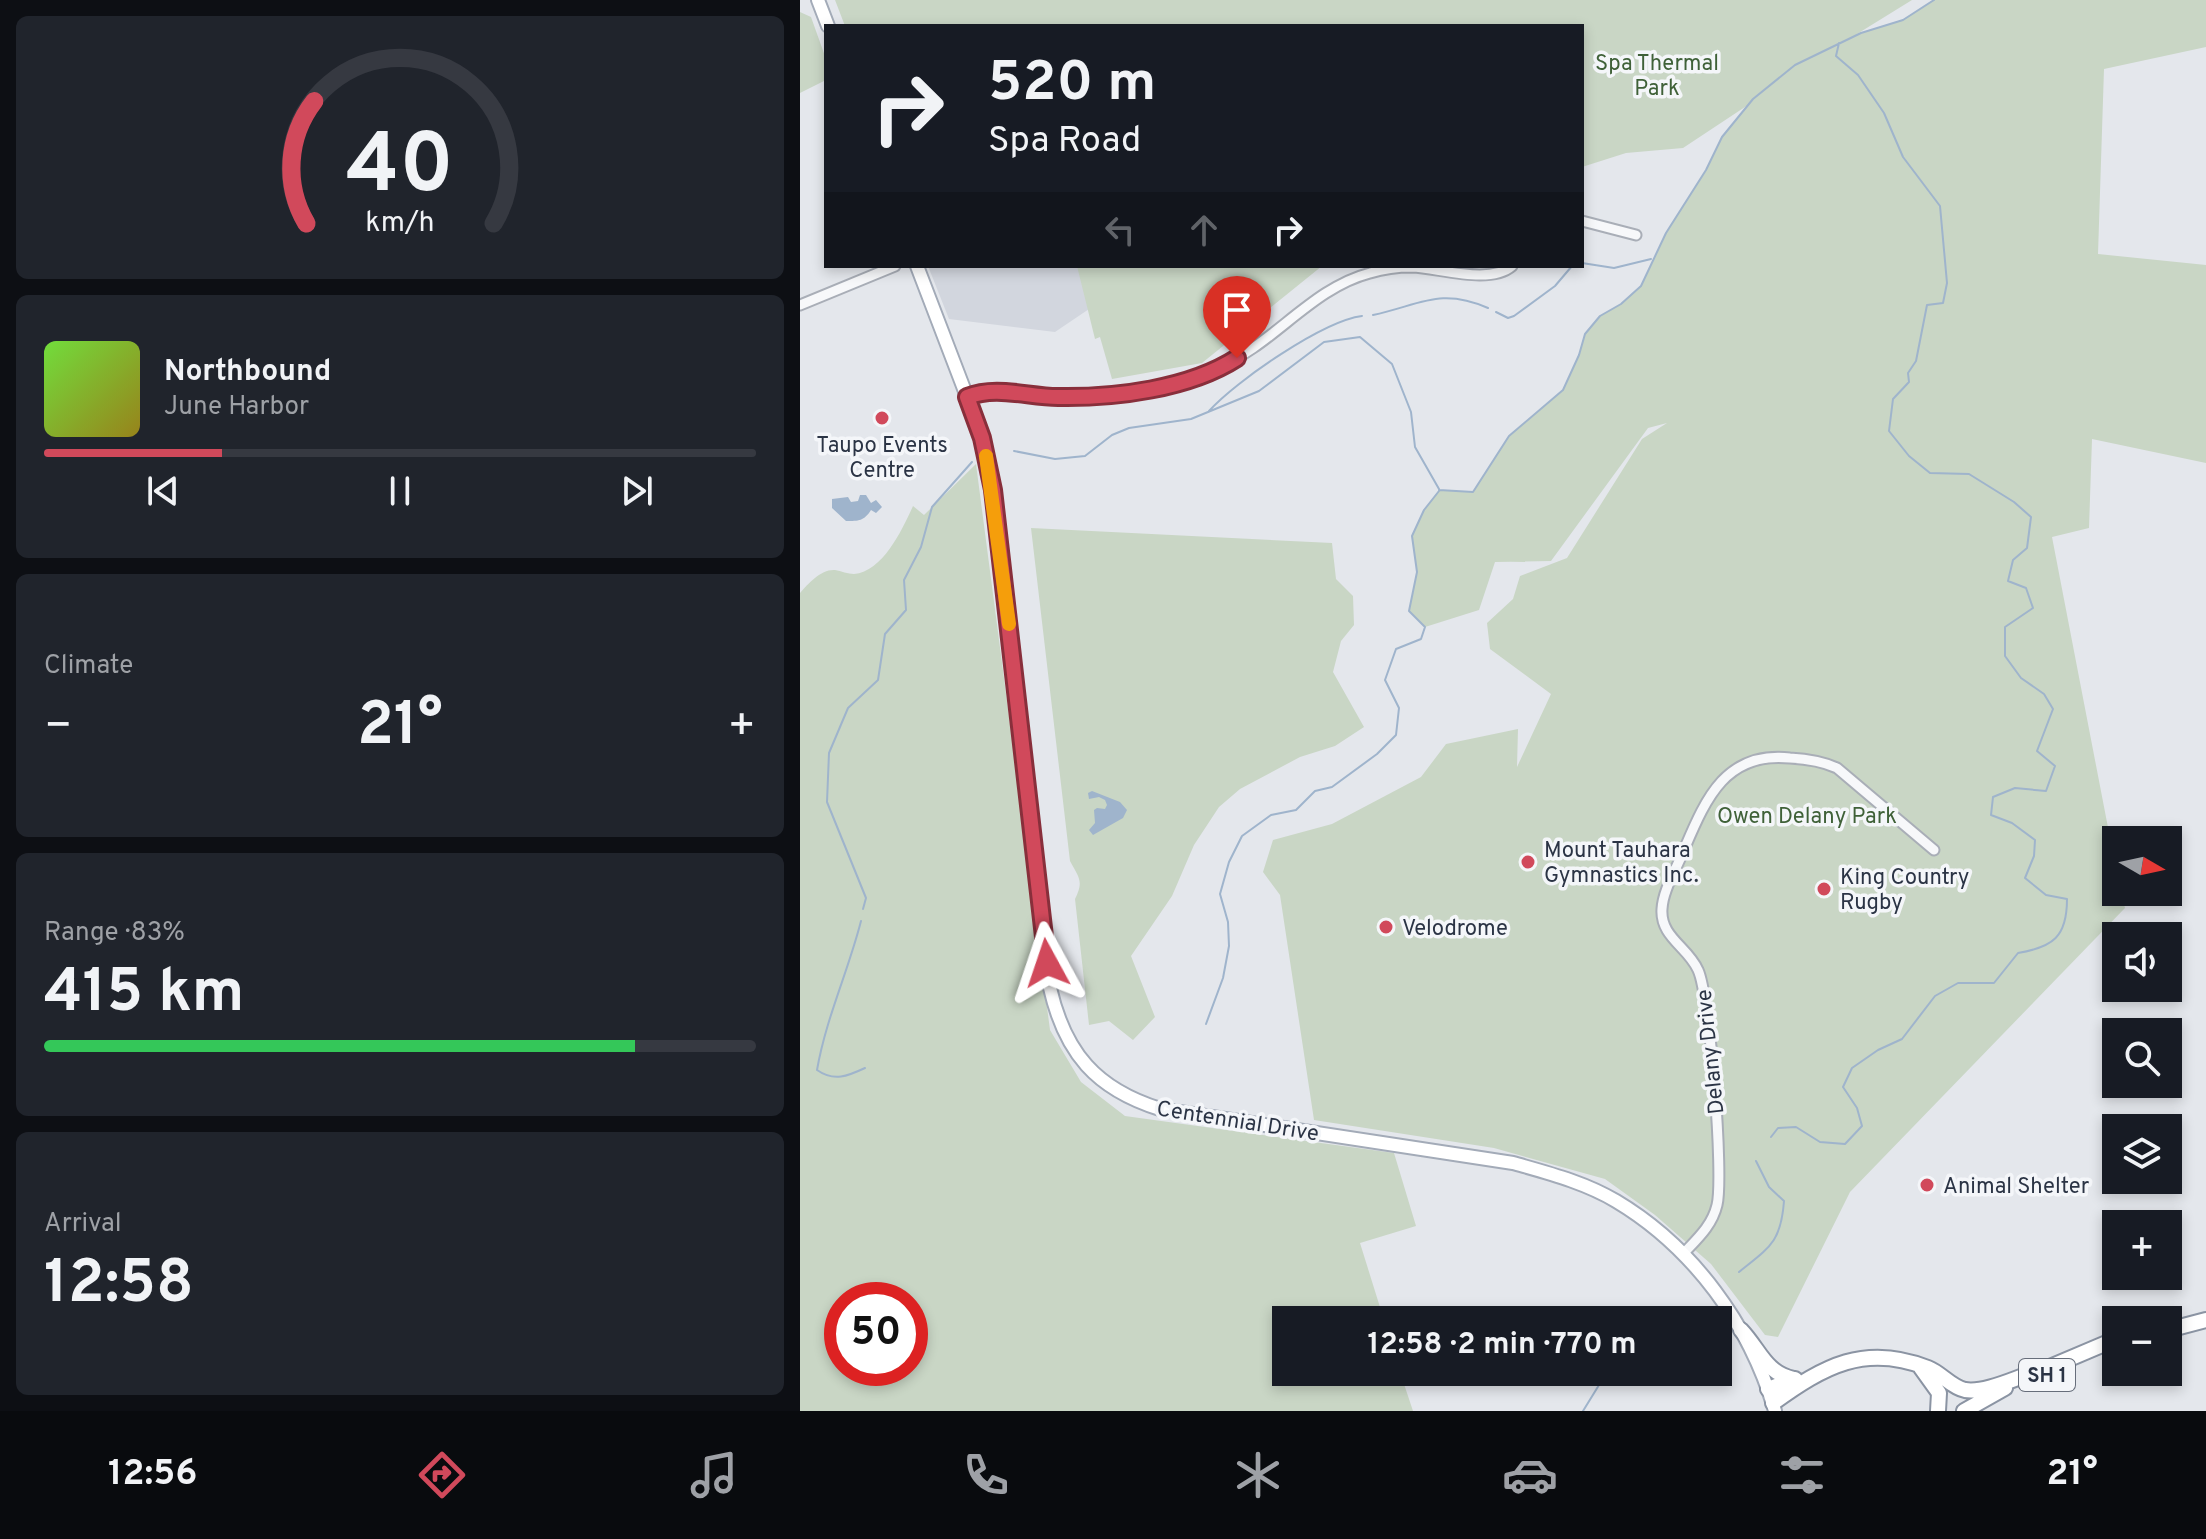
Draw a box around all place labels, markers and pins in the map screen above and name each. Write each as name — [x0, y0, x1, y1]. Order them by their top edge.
pin — [1203, 276, 1271, 358]
marker: Taupo Events Centre — [873, 409, 891, 427]
place label: Taupo Events Centre — [816, 433, 948, 485]
place label: Mount Tauhara Gymnastics Inc. — [1544, 838, 1699, 890]
marker: Mount Tauhara Gymnastics Inc. — [1519, 853, 1537, 871]
place label: King Country Rugby — [1840, 865, 1969, 917]
marker: King Country Rugby — [1815, 880, 1833, 898]
place label: Velodrome — [1402, 916, 1508, 943]
marker: Velodrome — [1377, 918, 1395, 936]
place label: Animal Shelter — [1943, 1174, 2090, 1201]
marker: Animal Shelter — [1918, 1176, 1936, 1194]

